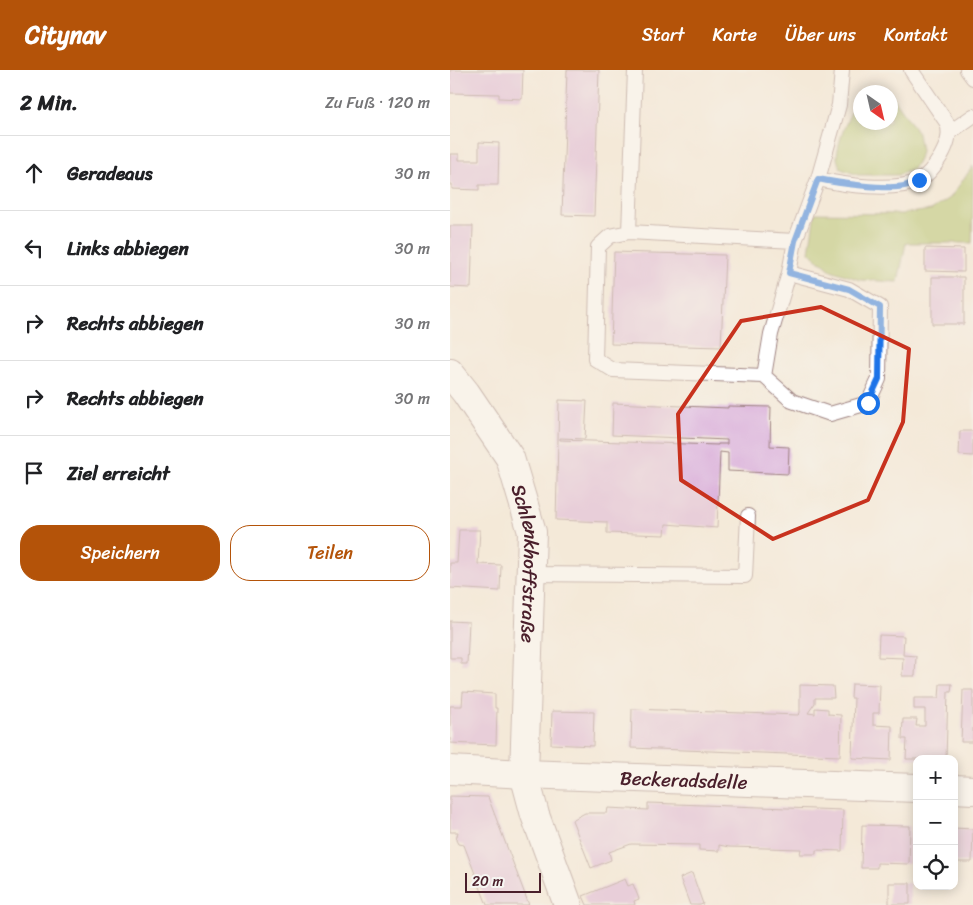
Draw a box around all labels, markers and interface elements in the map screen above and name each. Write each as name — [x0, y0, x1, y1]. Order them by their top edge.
text: Citynav — [25, 14, 106, 56]
text: Start — [642, 19, 685, 51]
text: Karte — [713, 19, 757, 51]
text: Über uns — [785, 19, 856, 51]
text: Kontakt — [884, 19, 948, 51]
text: 2 Min. — [20, 84, 78, 122]
north arrow — [853, 85, 898, 130]
text: Zu Fuß · 120 m — [325, 88, 430, 117]
text: Geradeaus — [67, 157, 153, 190]
icon: ahead — [20, 159, 48, 187]
text: 30 m — [395, 159, 430, 188]
route end — [908, 169, 931, 192]
text: Links abbiegen — [67, 232, 189, 265]
icon: left — [20, 234, 48, 262]
text: 30 m — [395, 234, 430, 263]
text: Rechts abbiegen — [67, 307, 204, 340]
icon: right — [20, 309, 48, 337]
text: 30 m — [395, 309, 430, 338]
text: Rechts abbiegen — [67, 382, 204, 415]
icon: right — [20, 384, 48, 412]
text: 30 m — [395, 384, 430, 413]
route start — [857, 392, 880, 415]
text: Ziel erreicht — [67, 457, 170, 490]
icon: arrive — [20, 459, 48, 487]
street label: Schlenkhoffstraße — [502, 480, 549, 644]
button: Speichern — [20, 525, 220, 581]
button: Teilen — [230, 525, 430, 581]
map controls — [913, 755, 958, 890]
button: + — [913, 755, 958, 800]
street label: Beckeradsdelle — [619, 761, 748, 798]
button: − — [913, 800, 958, 845]
button: locate — [913, 845, 958, 890]
text: 20 m — [472, 869, 503, 894]
scale bar — [465, 870, 541, 893]

